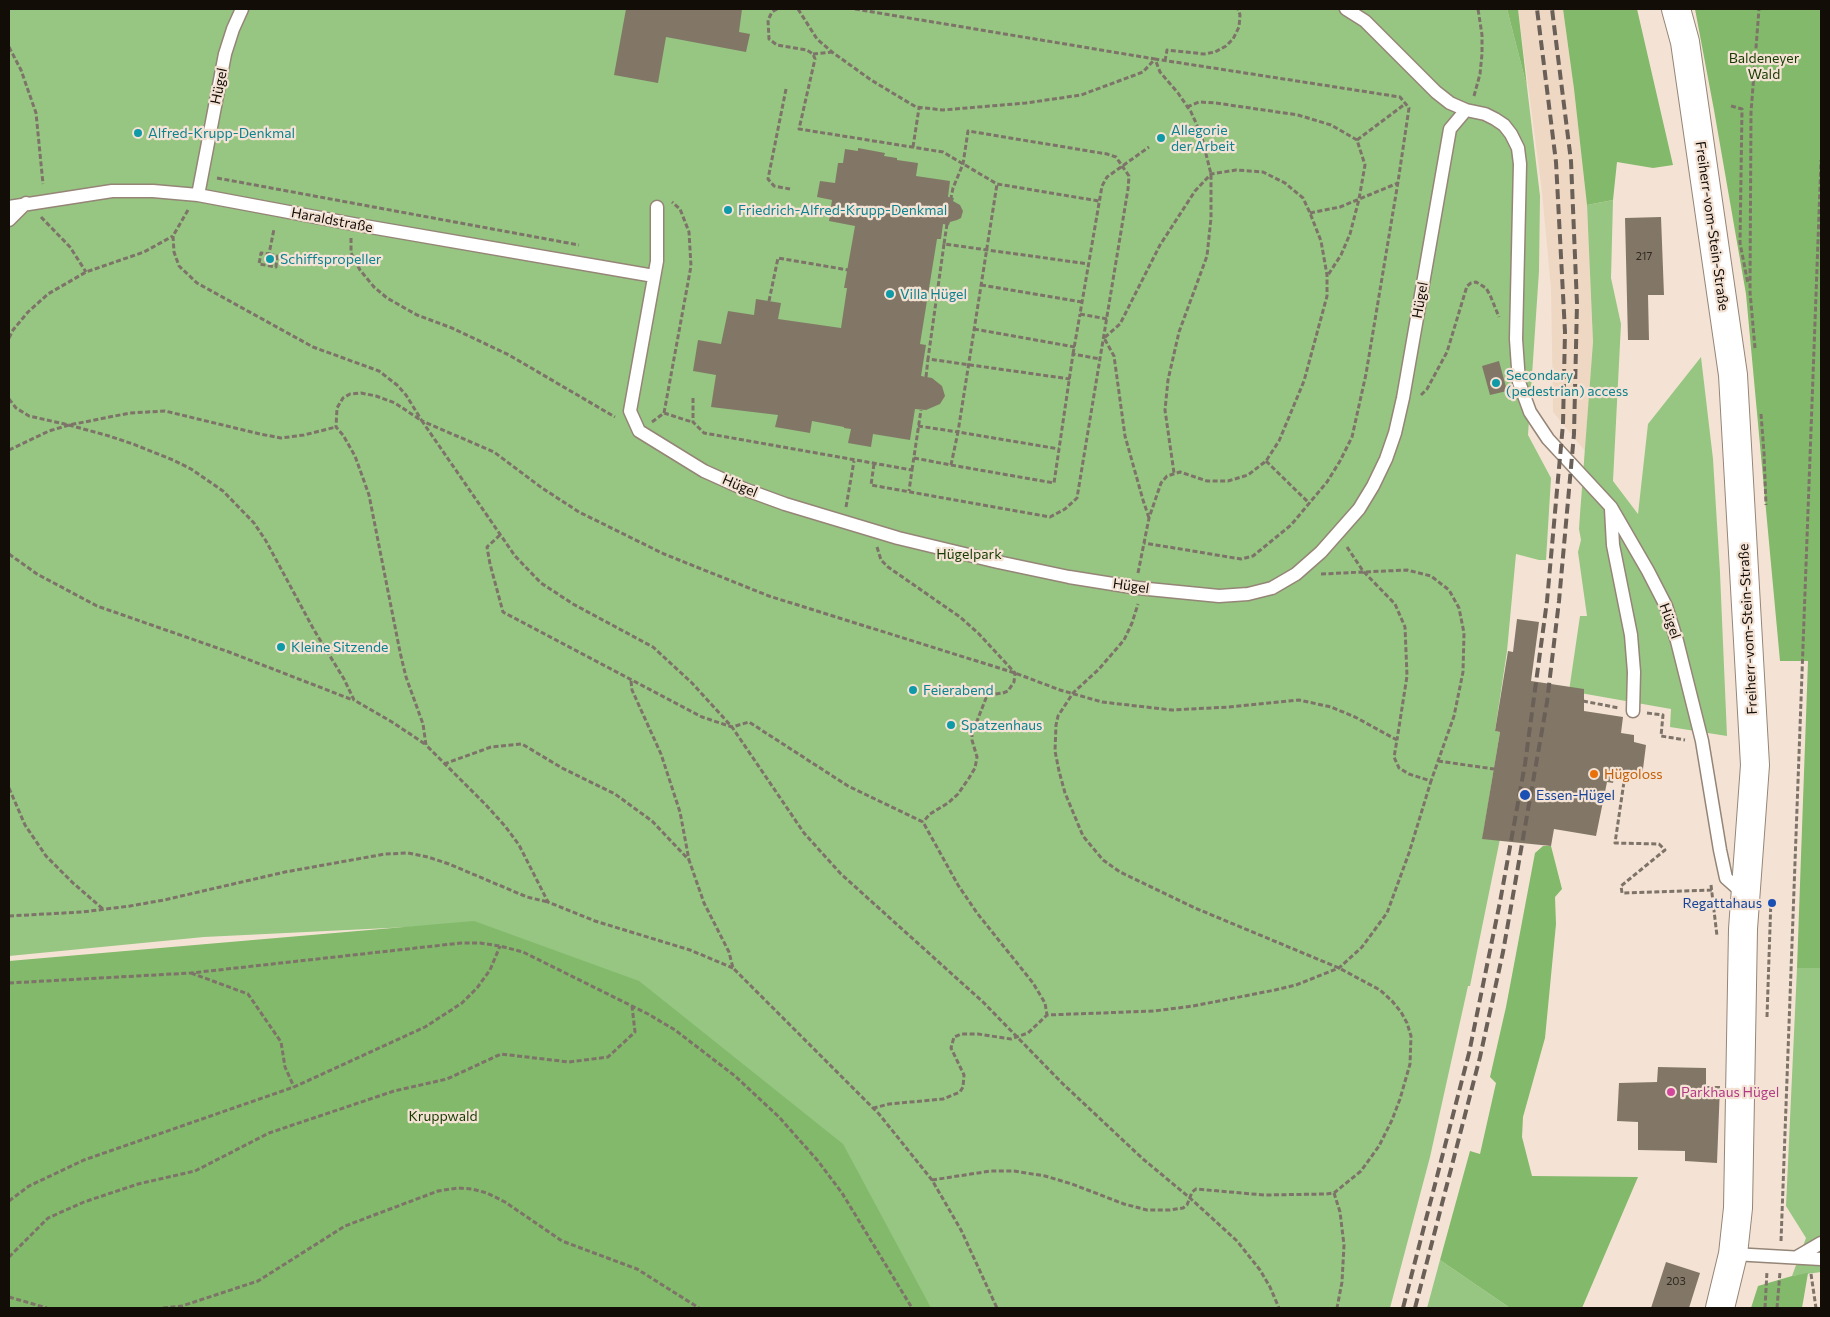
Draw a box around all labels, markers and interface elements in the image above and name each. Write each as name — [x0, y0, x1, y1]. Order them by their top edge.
park label: Baldeneyer Wald — [1729, 50, 1799, 82]
street label: Hügel — [207, 66, 231, 106]
place label: Allegorie der Arbeit — [1171, 122, 1235, 154]
place label: Alfred-Krupp-Denkmal — [148, 125, 295, 141]
marker: Alfred-Krupp-Denkmal — [132, 127, 144, 139]
marker: Allegorie der Arbeit — [1155, 132, 1167, 144]
street label: Freiherr-vom-Stein-Straße — [1692, 140, 1732, 312]
place label: Friedrich-Alfred-Krupp-Denkmal — [738, 202, 947, 218]
street label: Haraldstraße — [290, 204, 374, 236]
marker: Friedrich-Alfred-Krupp-Denkmal — [722, 204, 734, 216]
house number: 217 — [1636, 249, 1652, 263]
place label: Schiffspropeller — [280, 251, 381, 267]
marker: Schiffspropeller — [264, 253, 276, 265]
street label: Hügel — [1409, 280, 1431, 320]
place label: Villa Hügel — [900, 286, 967, 302]
marker: Villa Hügel — [884, 288, 896, 300]
place label: Secondary (pedestrian) access — [1506, 367, 1628, 400]
marker: Secondary (pedestrian) access — [1490, 377, 1502, 389]
street label: Hügel — [720, 471, 760, 501]
street label: Freiherr-vom-Stein-Straße — [1735, 543, 1761, 715]
park label: Hügelpark — [936, 546, 1002, 562]
street label: Hügel — [1112, 575, 1150, 597]
street label: Hügel — [1656, 601, 1684, 641]
place label: Kleine Sitzende — [291, 639, 388, 655]
marker: Kleine Sitzende — [275, 641, 287, 653]
place label: Feierabend — [923, 682, 994, 698]
marker: Feierabend — [907, 684, 919, 696]
place label: Spatzenhaus — [961, 717, 1042, 733]
marker: Spatzenhaus — [945, 719, 957, 731]
place label: Hügoloss — [1604, 766, 1663, 782]
marker: Hügoloss — [1588, 768, 1600, 780]
place label: Essen-Hügel — [1536, 787, 1615, 803]
marker: Essen-Hügel — [1518, 788, 1532, 802]
place label: Regattahaus — [1683, 895, 1762, 911]
marker: Regattahaus — [1766, 897, 1778, 909]
place label: Parkhaus Hügel — [1681, 1084, 1779, 1100]
marker: Parkhaus Hügel — [1665, 1086, 1677, 1098]
park label: Kruppwald — [408, 1108, 478, 1124]
house number: 203 — [1666, 1274, 1686, 1288]

